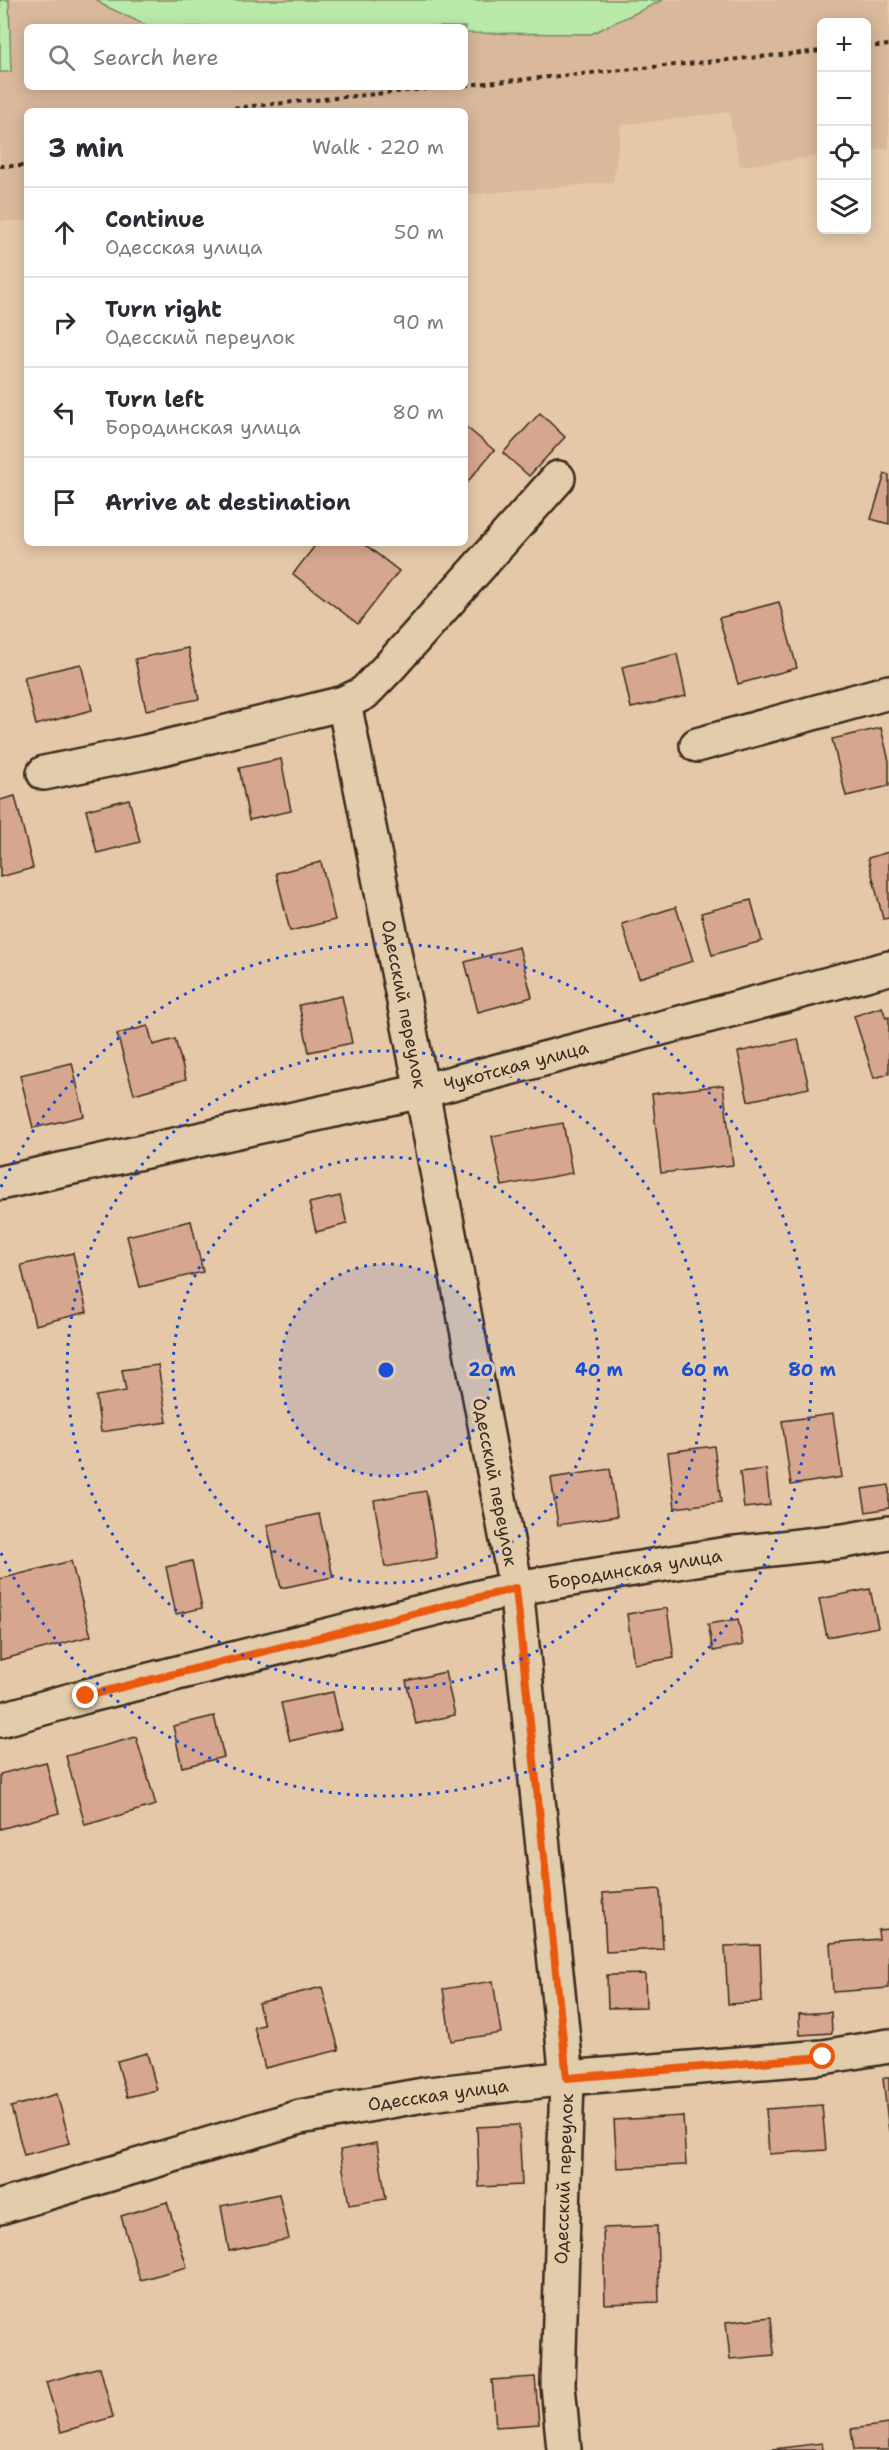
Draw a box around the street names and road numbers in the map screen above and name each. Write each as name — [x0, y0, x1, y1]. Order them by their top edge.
street label: Одесский переулок — [376, 918, 432, 1091]
street label: Чукотская улица — [441, 1035, 591, 1097]
street label: Одесский переулок — [467, 1396, 523, 1569]
street label: Бородинская улица — [546, 1543, 724, 1595]
street label: Одесская улица — [366, 2073, 510, 2117]
street label: Одесский переулок — [549, 2093, 579, 2265]

